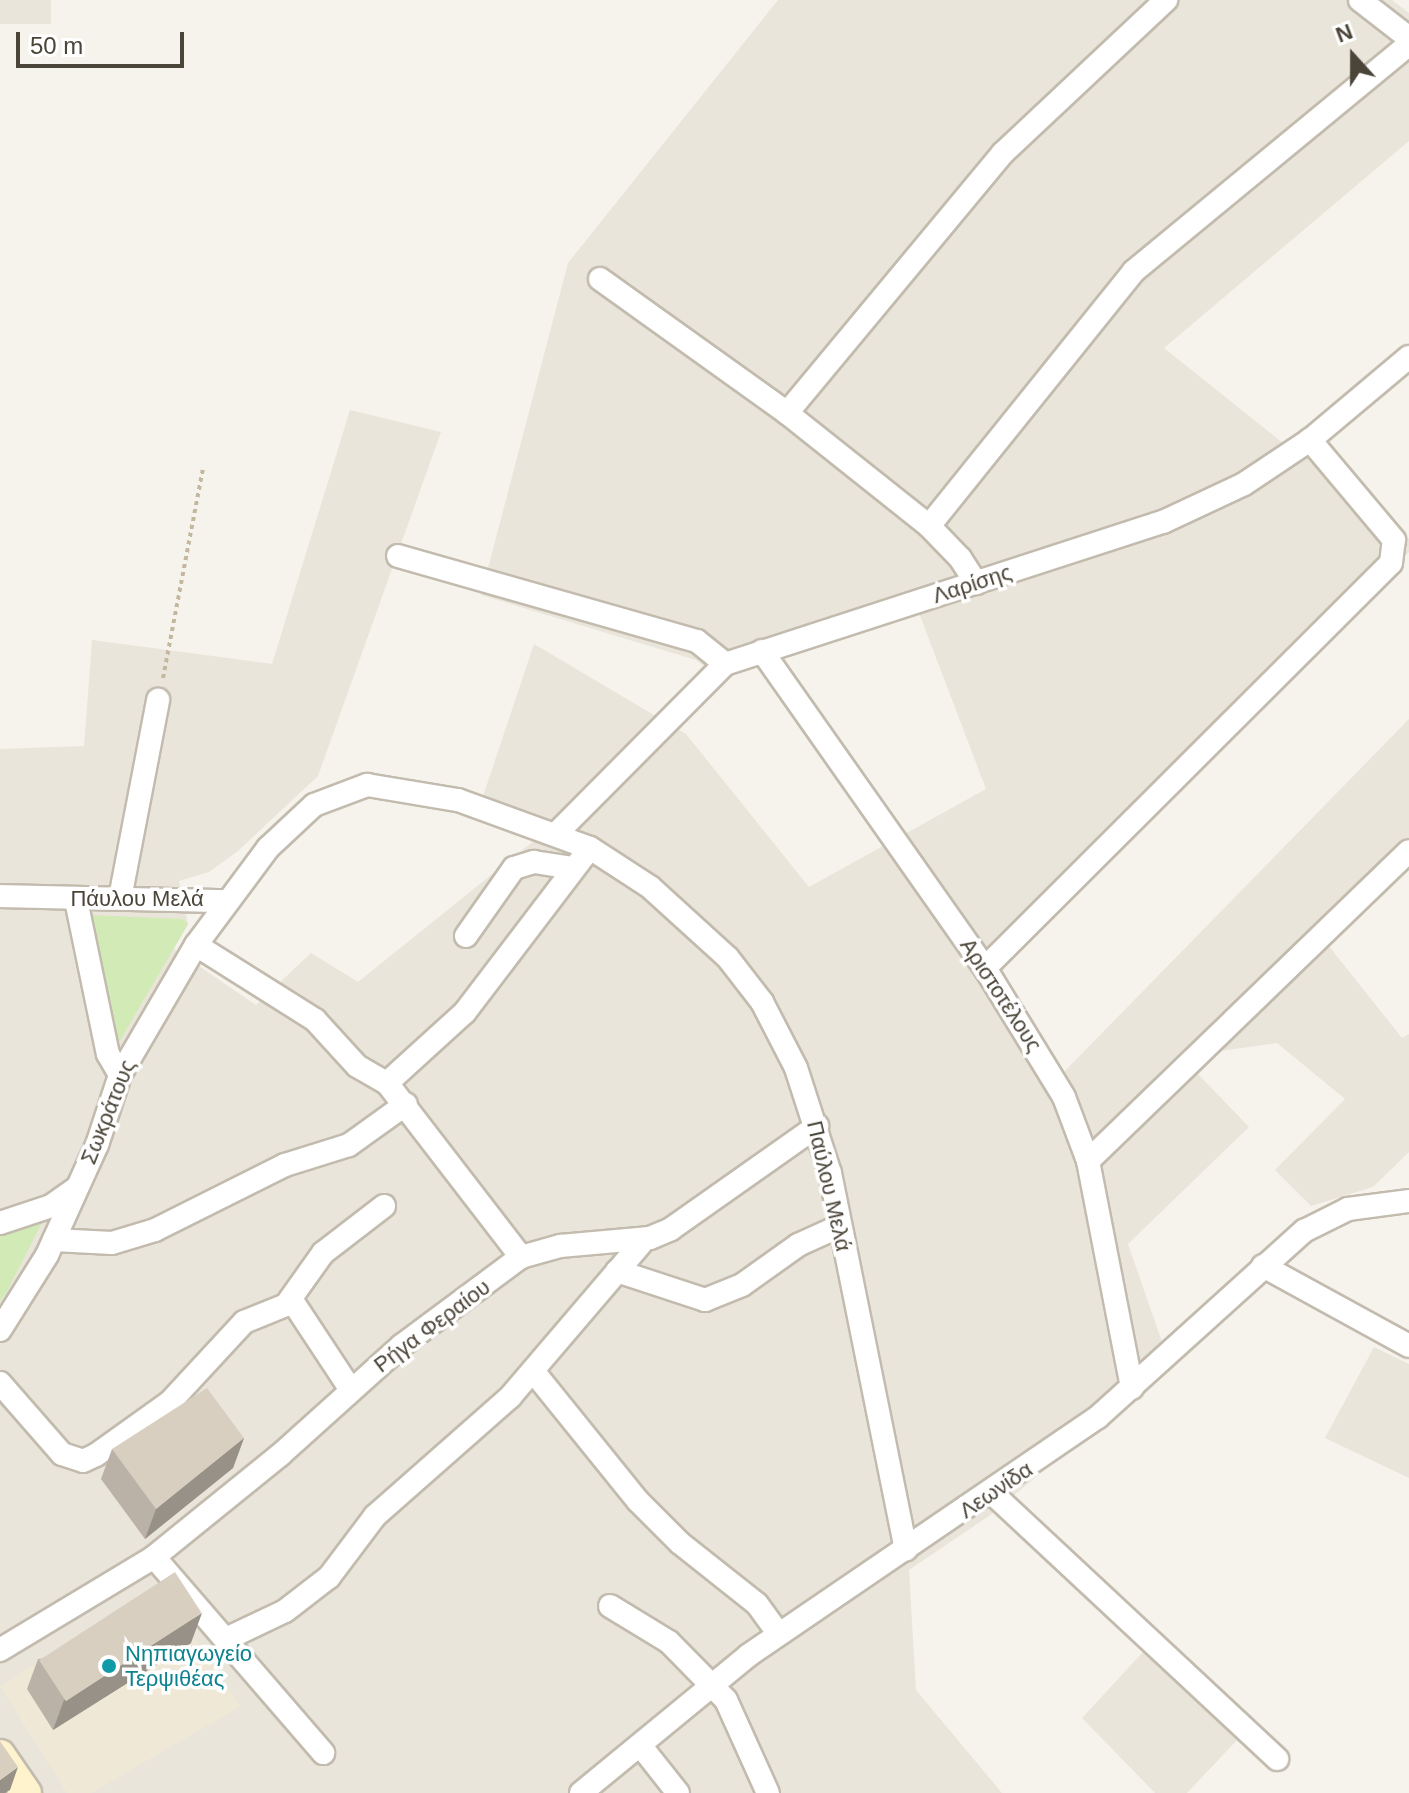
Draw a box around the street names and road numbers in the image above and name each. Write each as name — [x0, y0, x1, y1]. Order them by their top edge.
street label: Λαρίσης — [929, 559, 1015, 609]
street label: Πάυλου Μελά — [70, 886, 204, 912]
street label: Αριστοτέλους — [955, 933, 1047, 1057]
street label: Σωκράτους — [75, 1056, 141, 1168]
street label: Παύλου Μελά — [801, 1118, 857, 1254]
street label: Ρήγα Φεραίου — [369, 1274, 495, 1378]
street label: Λεωνίδα — [954, 1456, 1038, 1524]

